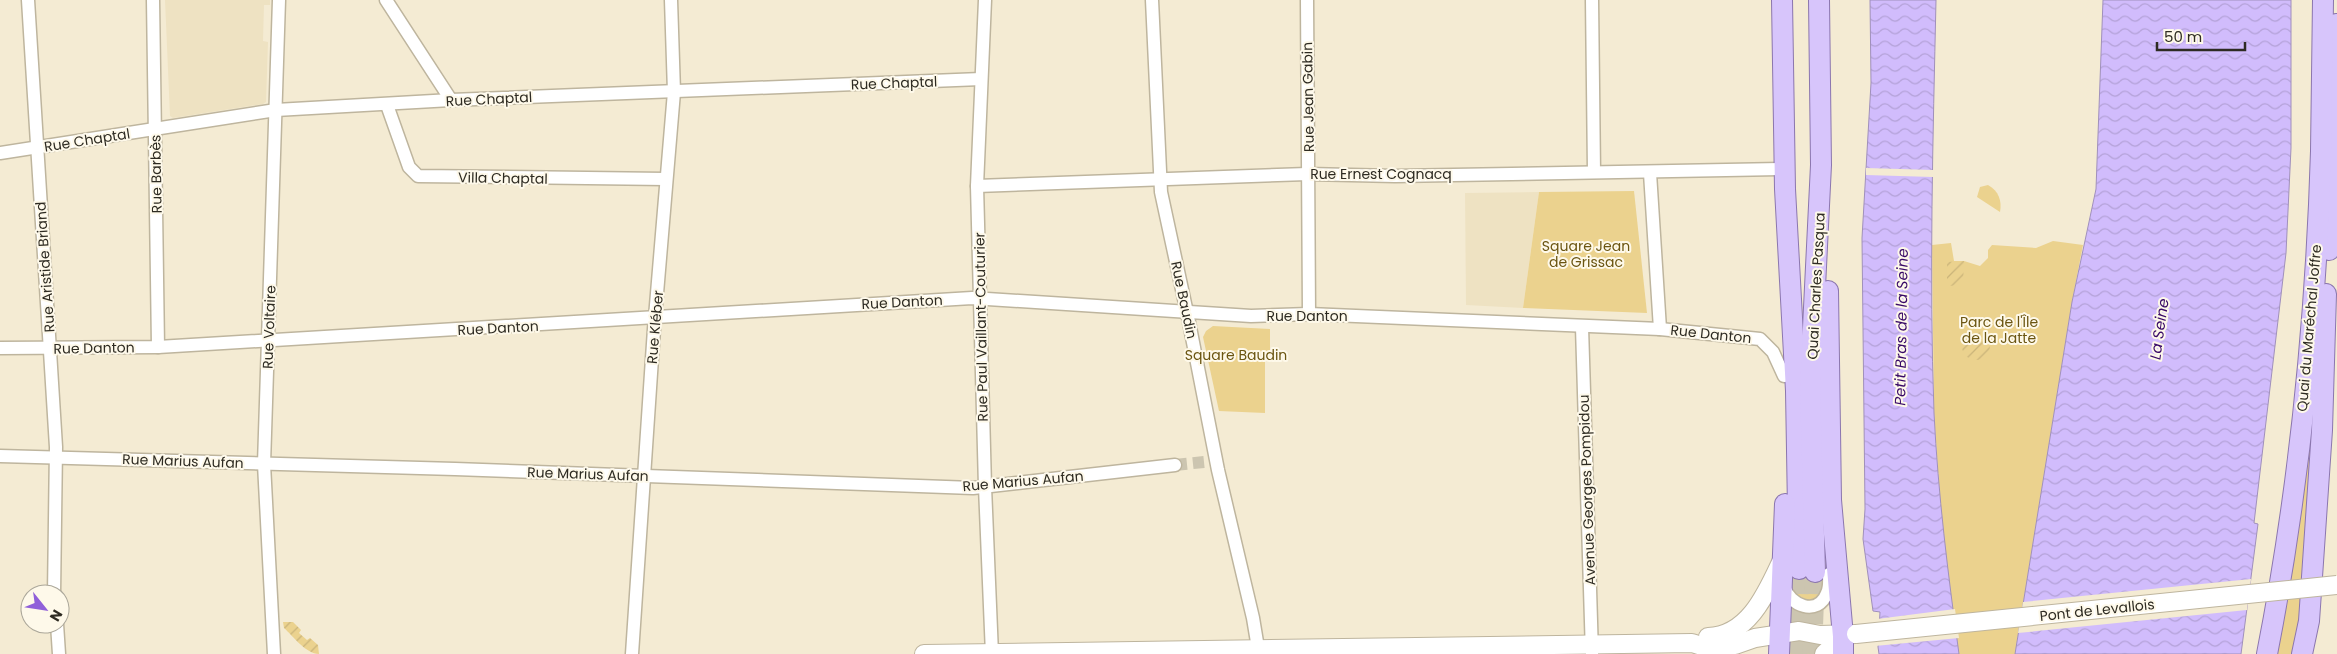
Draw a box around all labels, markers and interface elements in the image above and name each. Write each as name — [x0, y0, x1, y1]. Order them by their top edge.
scale bar — [2157, 20, 2244, 52]
text: 50 m — [2164, 26, 2202, 47]
street label: Rue Jean Gabin — [1297, 42, 1319, 152]
street label: Rue Chaptal — [850, 71, 938, 95]
street label: Rue Chaptal — [445, 87, 533, 111]
street label: Rue Chaptal — [43, 123, 131, 157]
street label: Rue Barbès — [145, 135, 167, 213]
street label: Rue Ernest Cognacq — [1310, 164, 1452, 184]
street label: Villa Chaptal — [458, 167, 548, 189]
street label: Rue Aristide Briand — [30, 201, 60, 333]
street label: Quai Charles Pasqua — [1802, 212, 1830, 360]
street label: Rue Paul Vaillant-Couturier — [969, 232, 993, 422]
park label: Square Jean de Grissac — [1542, 236, 1630, 272]
street label: Quai du Maréchal Joffre — [2292, 243, 2326, 412]
water label: Petit Bras de la Seine — [1889, 248, 1913, 406]
street label: Rue Baudin — [1166, 259, 1202, 341]
street label: Rue Voltaire — [258, 285, 280, 369]
street label: Rue Kléber — [642, 289, 668, 365]
street label: Rue Danton — [861, 290, 943, 314]
water label: La Seine — [2144, 297, 2174, 361]
street label: Rue Danton — [1266, 306, 1348, 326]
park label: Parc de l'Île de la Jatte — [1960, 312, 2038, 348]
street label: Rue Danton — [457, 316, 539, 340]
street label: Rue Danton — [1670, 320, 1752, 348]
street label: Rue Danton — [53, 337, 135, 359]
park label: Square Baudin — [1185, 345, 1287, 365]
street label: Avenue Georges Pompidou — [1574, 394, 1600, 586]
street label: Rue Marius Aufan — [122, 449, 244, 473]
street label: Rue Marius Aufan — [527, 462, 649, 486]
street label: Rue Marius Aufan — [962, 466, 1084, 496]
north arrow — [20, 584, 70, 634]
street label: Pont de Levallois — [2039, 594, 2155, 626]
text: N — [45, 606, 68, 625]

